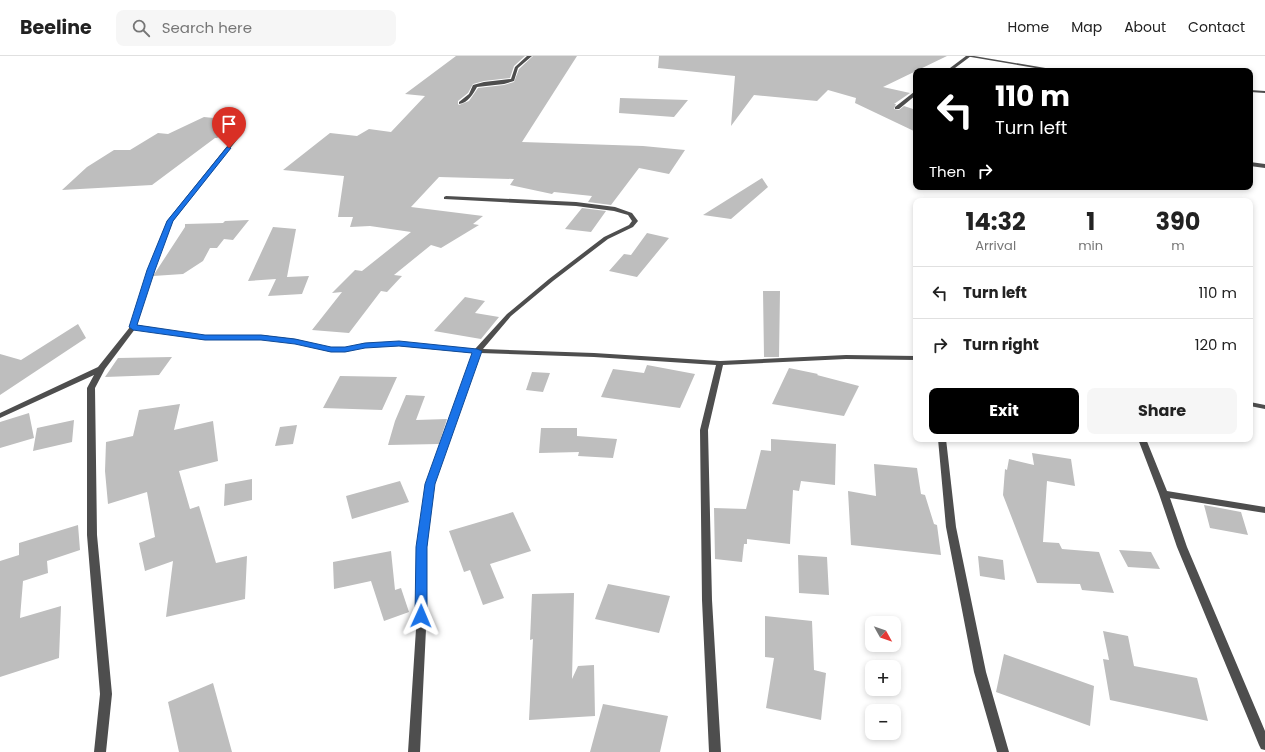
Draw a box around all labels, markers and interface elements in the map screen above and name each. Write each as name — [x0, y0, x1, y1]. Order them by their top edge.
search box — [116, 10, 396, 46]
text: Beeline — [20, 14, 92, 41]
icon: search — [130, 17, 152, 39]
text: Search here — [162, 17, 252, 38]
text: Home — [1007, 17, 1049, 37]
text: Map — [1071, 17, 1102, 37]
text: About — [1124, 17, 1166, 37]
text: Contact — [1188, 17, 1245, 37]
text: 110 m — [995, 77, 1070, 116]
icon: left — [929, 84, 981, 136]
pin — [212, 107, 246, 148]
icon: arrive — [218, 113, 240, 135]
text: Turn left — [995, 115, 1067, 140]
icon: right — [974, 160, 996, 182]
text: Then — [929, 161, 966, 182]
text: 14:32 — [965, 205, 1026, 238]
text: 1 — [1086, 205, 1095, 238]
text: 390 — [1156, 205, 1201, 238]
text: Arrival — [975, 236, 1016, 255]
text: min — [1078, 236, 1103, 255]
text: m — [1171, 236, 1185, 255]
icon: left — [929, 282, 951, 304]
text: Turn left — [963, 282, 1027, 303]
text: 110 m — [1199, 282, 1237, 303]
icon: right — [929, 334, 951, 356]
text: Turn right — [963, 334, 1039, 355]
text: 120 m — [1195, 334, 1237, 355]
button: Exit — [929, 388, 1079, 434]
button: Share — [1087, 388, 1237, 434]
position arrow — [400, 595, 442, 637]
north arrow — [865, 616, 901, 652]
map controls — [865, 616, 901, 740]
button: + — [865, 660, 901, 696]
button: − — [865, 704, 901, 740]

